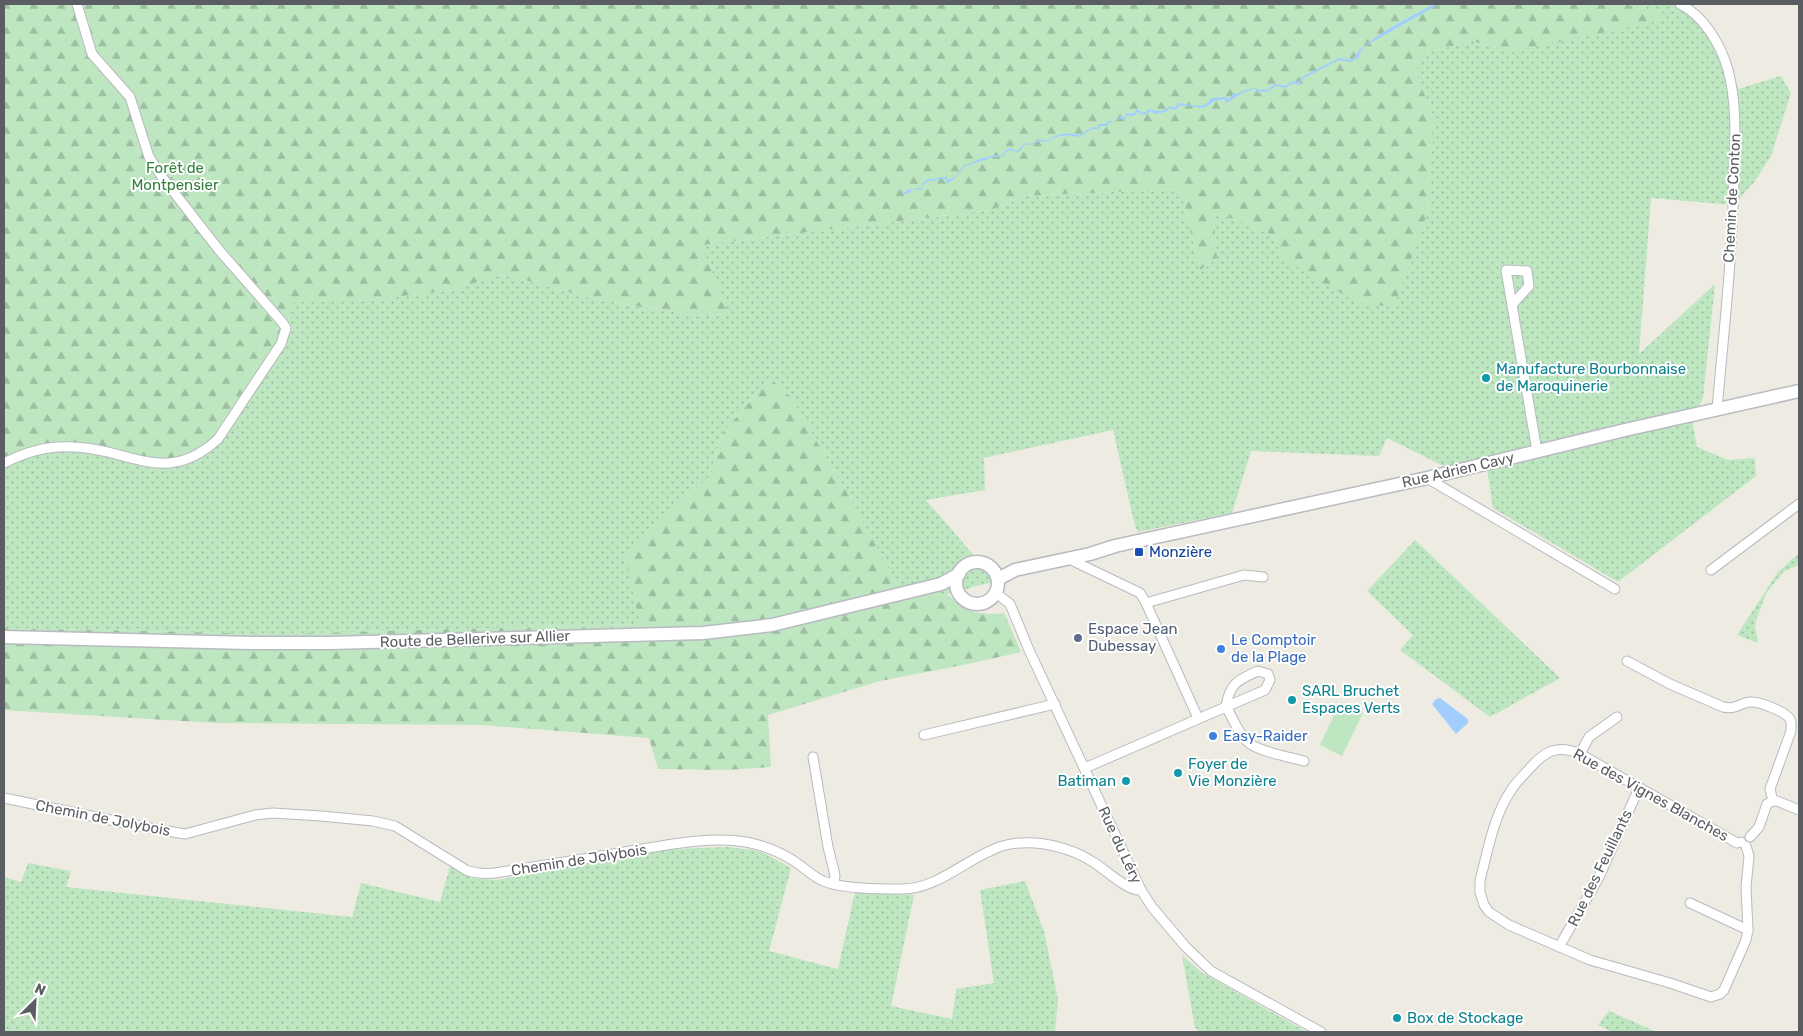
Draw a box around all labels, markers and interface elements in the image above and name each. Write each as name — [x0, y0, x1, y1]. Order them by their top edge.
street label: Chemin de Conton — [1720, 133, 1744, 263]
park label: Forêt de Montpensier — [131, 159, 219, 194]
place label: Manufacture Bourbonnaise de Maroquinerie — [1496, 360, 1686, 395]
marker: Manufacture Bourbonnaise de Maroquinerie — [1480, 372, 1492, 384]
street label: Rue Adrien Cavy — [1400, 448, 1516, 492]
place label: Monzière — [1149, 543, 1212, 561]
marker: Monzière — [1133, 546, 1145, 558]
place label: Espace Jean Dubessay — [1088, 620, 1178, 655]
street label: Route de Bellerive sur Allier — [380, 627, 571, 651]
place label: Le Comptoir de la Plage — [1231, 631, 1316, 666]
marker: Espace Jean Dubessay — [1072, 632, 1084, 644]
marker: Le Comptoir de la Plage — [1215, 643, 1227, 655]
place label: SARL Bruchet Espaces Verts — [1302, 682, 1401, 717]
marker: SARL Bruchet Espaces Verts — [1286, 694, 1298, 706]
place label: Easy-Raider — [1223, 727, 1308, 745]
marker: Easy-Raider — [1207, 730, 1219, 742]
street label: Rue des Vignes Blanches — [1570, 745, 1732, 845]
place label: Foyer de Vie Monzière — [1188, 755, 1277, 790]
marker: Foyer de Vie Monzière — [1172, 767, 1184, 779]
place label: Batiman — [1058, 772, 1116, 790]
marker: Batiman — [1120, 775, 1132, 787]
street label: Chemin de Jolybois — [34, 796, 172, 840]
street label: Rue du Léry — [1094, 803, 1146, 887]
street label: Rue des Feuillants — [1564, 807, 1636, 929]
street label: Chemin de Jolybois — [510, 840, 648, 880]
north arrow — [10, 976, 60, 1026]
text: N — [32, 980, 48, 999]
place label: Box de Stockage — [1407, 1009, 1524, 1027]
marker: Box de Stockage — [1391, 1012, 1403, 1024]

